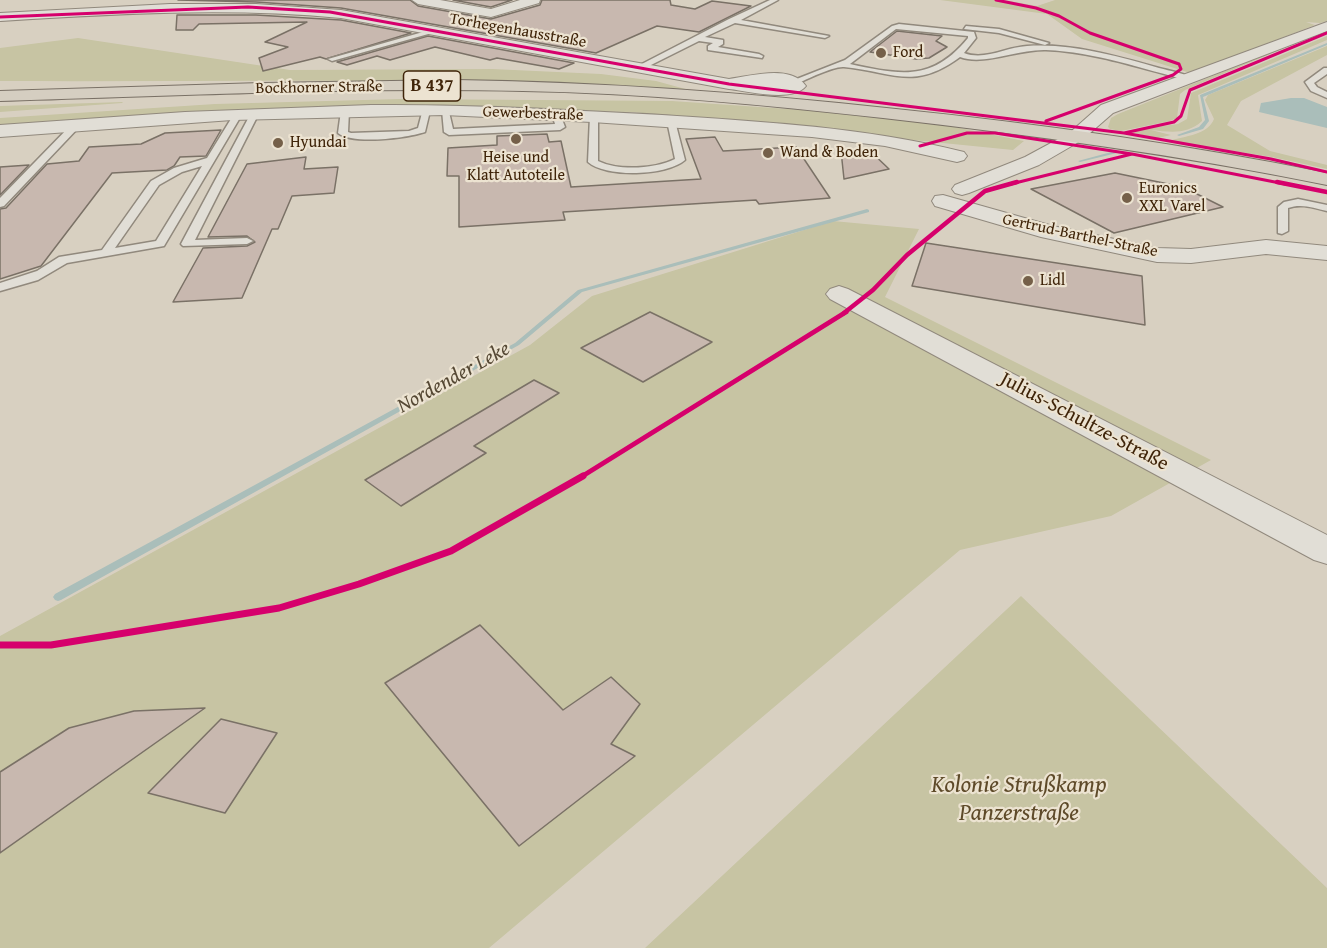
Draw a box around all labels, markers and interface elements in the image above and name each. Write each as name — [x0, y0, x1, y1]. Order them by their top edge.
street label: Torhegenhausstraße — [448, 10, 588, 52]
place label: Ford — [893, 43, 923, 63]
marker: Ford — [874, 46, 888, 60]
road number: B 437 — [404, 71, 460, 101]
street label: Bockhorner Straße — [255, 77, 383, 99]
street label: Gewerbestraße — [482, 103, 584, 125]
marker: Heise und Klatt Autoteile — [509, 132, 523, 146]
place label: Hyundai — [290, 133, 347, 153]
marker: Hyundai — [271, 136, 285, 150]
place label: Wand & Boden — [780, 143, 878, 163]
marker: Wand & Boden — [761, 146, 775, 160]
place label: Heise und Klatt Autoteile — [467, 148, 565, 186]
place label: Euronics XXL Varel — [1139, 179, 1206, 217]
marker: Euronics XXL Varel — [1120, 191, 1134, 205]
street label: Gertrud-Barthel-Straße — [1001, 210, 1159, 262]
place label: Lidl — [1040, 271, 1065, 291]
marker: Lidl — [1021, 274, 1035, 288]
water label: Nordender Leke — [393, 337, 515, 419]
street label: Julius-Schultze-Straße — [996, 367, 1172, 477]
park label: Kolonie Strußkamp Panzerstraße — [931, 772, 1107, 828]

